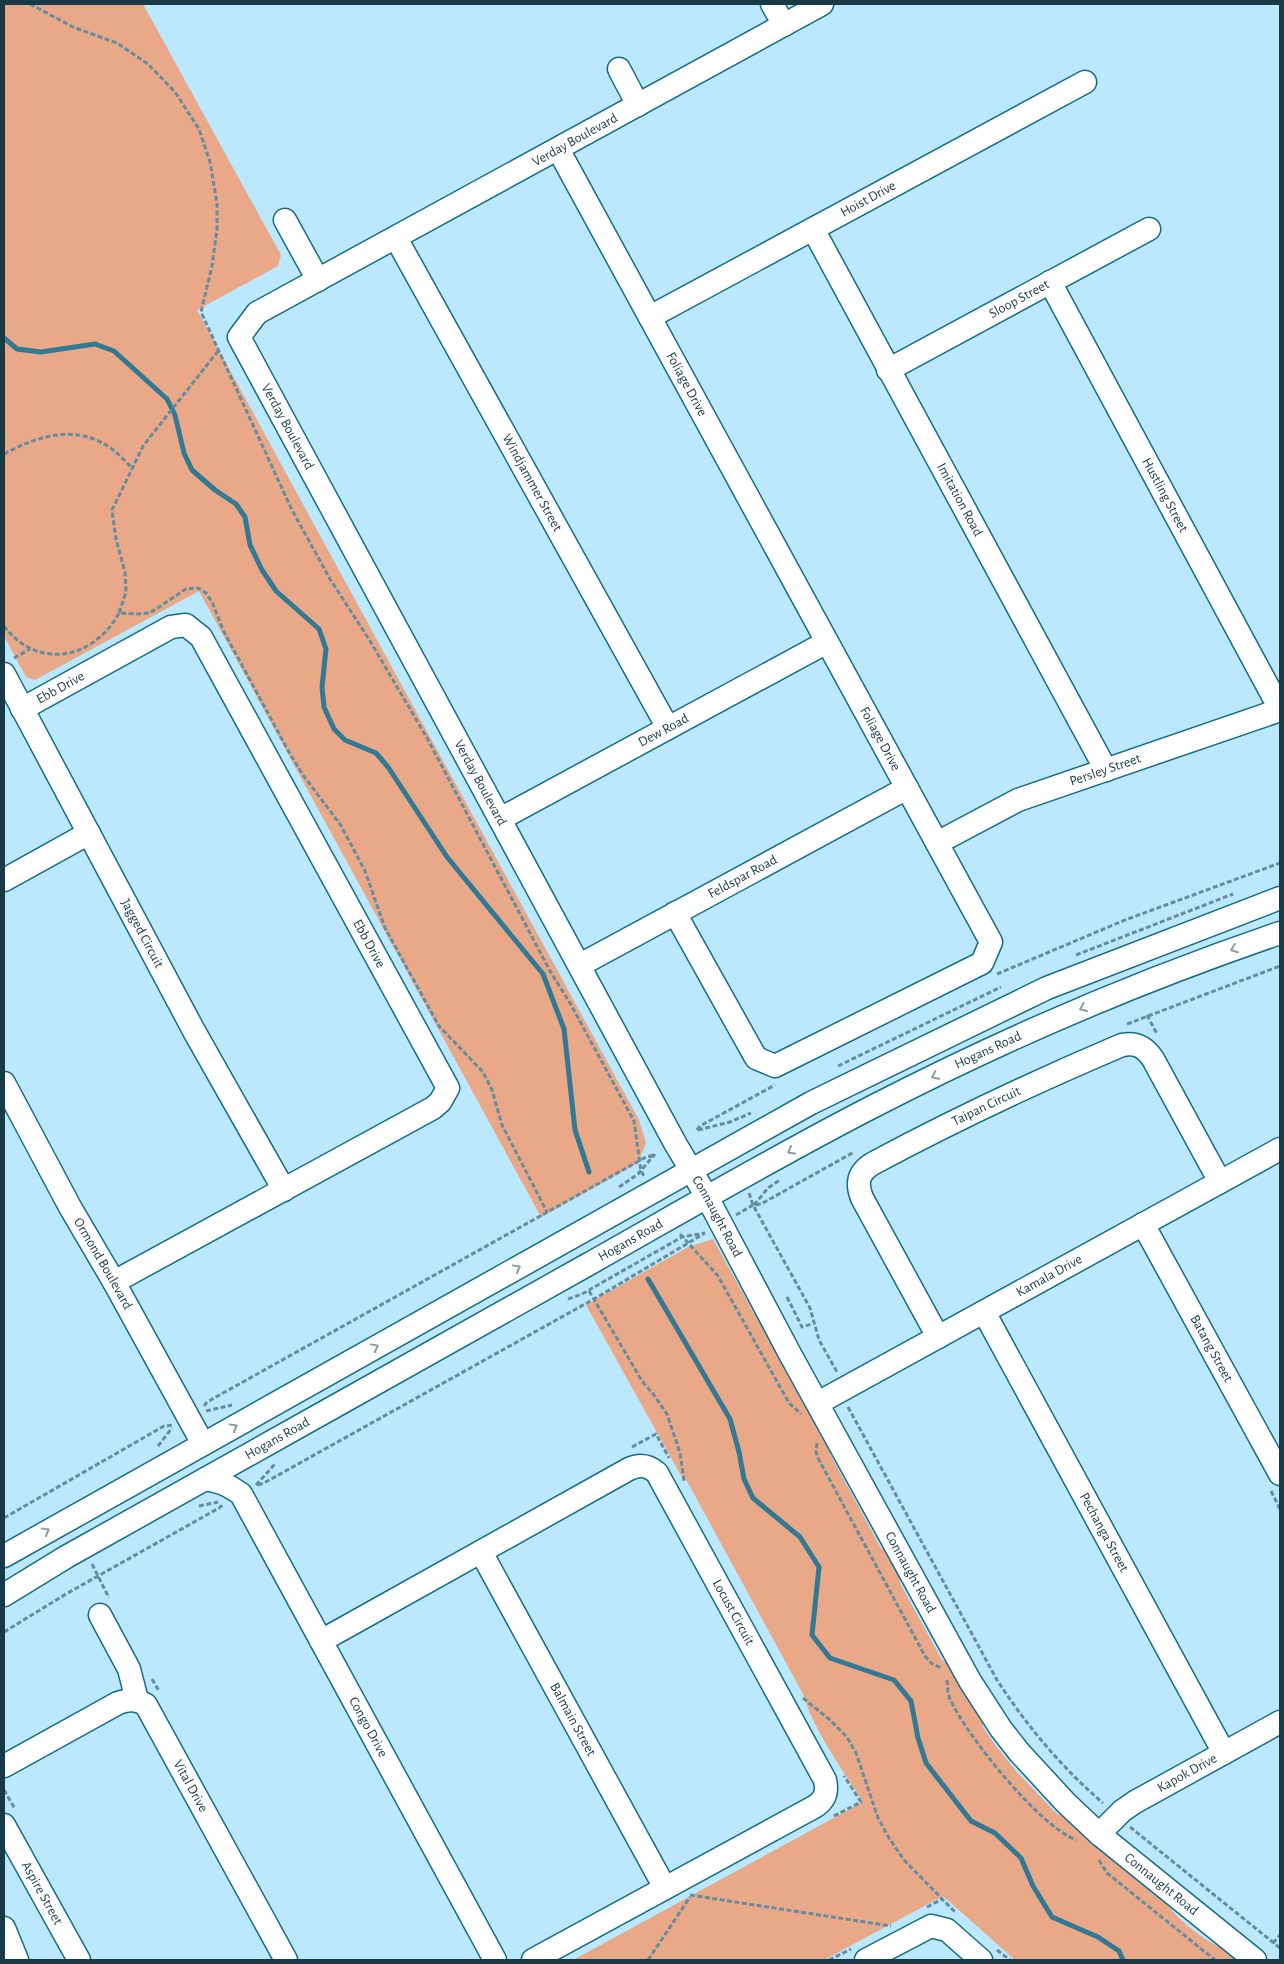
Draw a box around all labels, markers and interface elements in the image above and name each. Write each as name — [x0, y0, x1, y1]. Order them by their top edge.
street label: Verday Boulevard — [530, 111, 620, 169]
street label: Hoist Drive — [838, 179, 898, 220]
street label: Sloop Street — [987, 277, 1052, 321]
street label: Foliage Drive — [663, 350, 709, 419]
street label: Verday Boulevard — [259, 382, 316, 472]
street label: Windjammer Street — [499, 432, 565, 534]
street label: Hustling Street — [1139, 455, 1191, 535]
street label: Imitation Road — [934, 461, 985, 539]
street label: Ebb Drive — [34, 669, 87, 707]
street label: Foliage Drive — [857, 704, 903, 773]
street label: Dew Road — [636, 711, 691, 750]
street label: Verday Boulevard — [451, 738, 509, 828]
street label: Persley Street — [1068, 751, 1143, 789]
street label: Feldspar Road — [706, 853, 780, 901]
street label: Jagged Circuit — [118, 897, 166, 971]
street label: Ebb Drive — [350, 917, 388, 970]
one-way arrow — [1230, 943, 1239, 953]
one-way arrow — [1079, 1002, 1088, 1013]
street label: Hogans Road — [952, 1029, 1023, 1072]
one-way arrow — [931, 1069, 940, 1080]
street label: Taipan Circuit — [950, 1084, 1023, 1129]
one-way arrow — [787, 1144, 796, 1154]
street label: Connaught Road — [689, 1173, 745, 1260]
street label: Ormond Boulevard — [71, 1215, 135, 1312]
street label: Hogans Road — [596, 1217, 665, 1264]
street label: Kamala Drive — [1014, 1252, 1085, 1300]
one-way arrow — [512, 1264, 521, 1274]
street label: Batang Street — [1187, 1313, 1235, 1385]
one-way arrow — [370, 1343, 379, 1353]
street label: Hogans Road — [243, 1415, 312, 1462]
one-way arrow — [228, 1423, 237, 1433]
street label: Pechanga Street — [1077, 1491, 1131, 1575]
one-way arrow — [40, 1527, 49, 1537]
street label: Connaught Road — [882, 1529, 938, 1615]
street label: Locust Circuit — [710, 1577, 757, 1648]
street label: Balmain Street — [547, 1681, 599, 1759]
street label: Congo Drive — [346, 1695, 390, 1760]
street label: Kapok Drive — [1155, 1751, 1219, 1795]
street label: Vital Drive — [171, 1758, 210, 1814]
street label: Connaught Road — [1122, 1850, 1201, 1918]
street label: Aspire Street — [19, 1859, 65, 1928]

